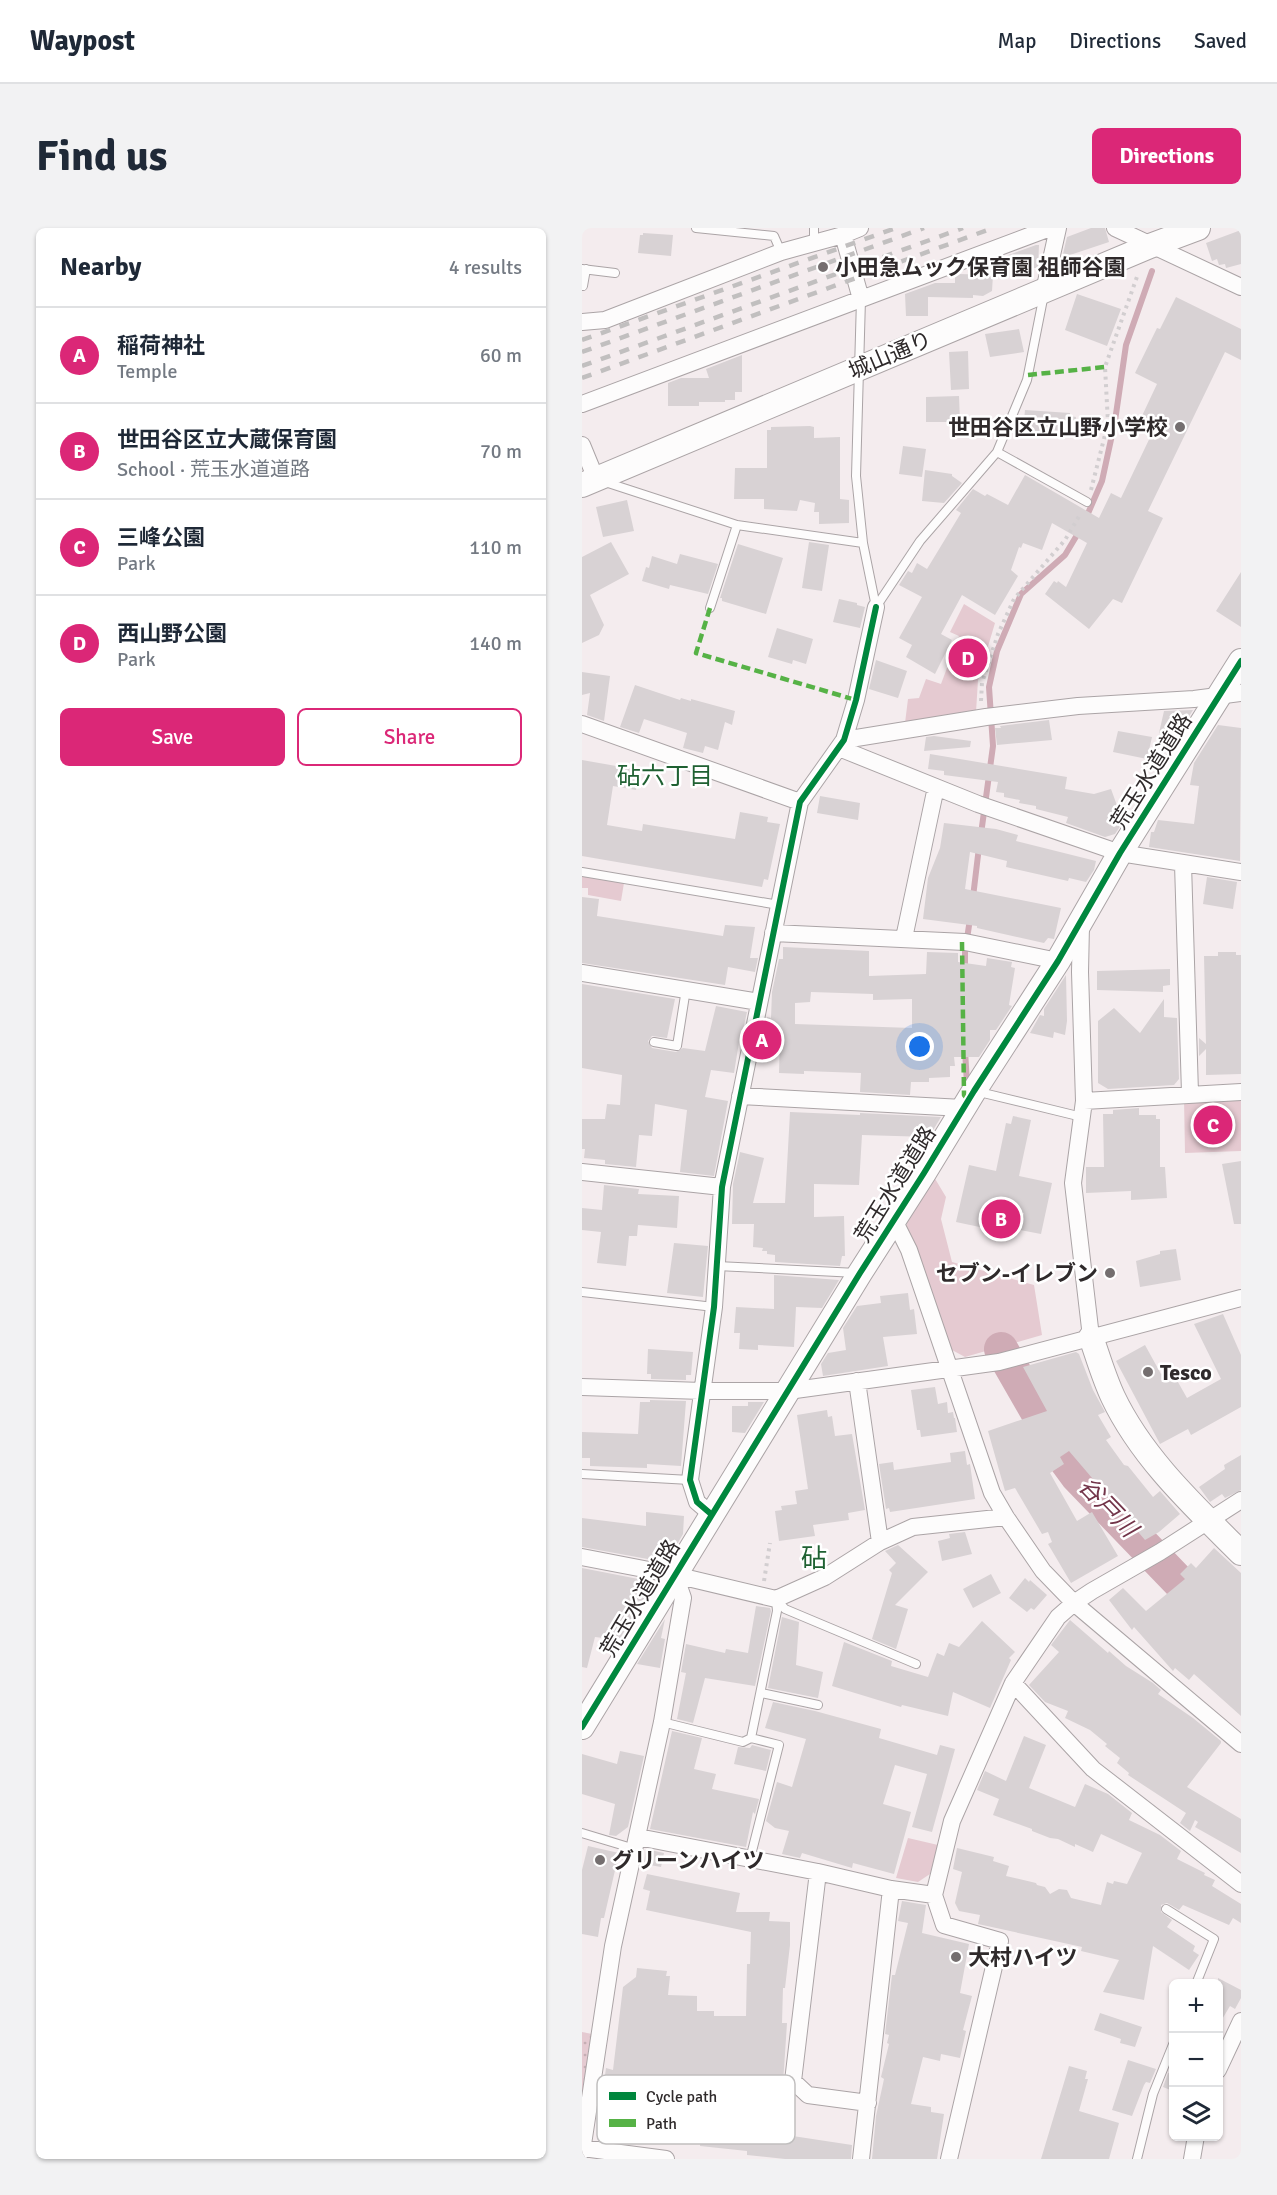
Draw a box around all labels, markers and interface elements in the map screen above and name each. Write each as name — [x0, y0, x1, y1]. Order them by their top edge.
text: Waypost — [30, 24, 135, 58]
text: Map — [998, 28, 1036, 54]
text: Directions — [1069, 28, 1161, 54]
text: Saved — [1194, 28, 1247, 54]
button: Directions — [1092, 128, 1241, 184]
text: Find us — [36, 131, 167, 182]
text: Nearby — [60, 251, 141, 283]
place label: 小田急ムック保育園 祖師谷園 — [835, 254, 1126, 281]
text: 4 results — [449, 255, 522, 280]
marker: 小田急ムック保育園 祖師谷園 — [816, 260, 830, 274]
street label: 城山通り — [844, 325, 936, 385]
text: 稲荷神社 — [117, 332, 205, 359]
text: A — [73, 343, 86, 368]
text: 60 m — [480, 343, 522, 368]
text: Temple — [117, 359, 177, 384]
place label: 世田谷区立山野小学校 — [948, 414, 1168, 441]
marker: 世田谷区立山野小学校 — [1173, 420, 1187, 434]
text: 世田谷区立大蔵保育園 — [117, 426, 337, 453]
text: B — [73, 439, 86, 464]
text: 70 m — [480, 439, 522, 464]
text: School · 荒玉水道道路 — [117, 457, 310, 482]
text: 三峰公園 — [117, 524, 205, 551]
text: C — [73, 535, 86, 560]
text: 110 m — [469, 535, 522, 560]
text: Park — [117, 551, 155, 576]
text: 西山野公園 — [117, 620, 227, 647]
text: D — [73, 631, 86, 656]
text: 140 m — [469, 631, 522, 656]
pin: D — [948, 636, 988, 680]
text: Park — [117, 647, 155, 672]
button: Save — [60, 708, 285, 766]
button: Share — [297, 708, 522, 766]
street label: 荒玉水道道路 — [1105, 708, 1197, 834]
district label: 砧六丁目 — [617, 761, 713, 791]
pin: A — [742, 1018, 782, 1062]
your location — [905, 1032, 934, 1061]
pin: C — [1194, 1102, 1232, 1148]
street label: 荒玉水道道路 — [849, 1121, 941, 1247]
pin: B — [982, 1196, 1020, 1242]
place label: セブン-イレブン — [936, 1260, 1098, 1287]
marker: セブン-イレブン — [1103, 1266, 1117, 1280]
place label: Tesco — [1160, 1359, 1212, 1386]
marker: Tesco — [1141, 1365, 1155, 1379]
water label: 谷戸川 — [1072, 1471, 1146, 1545]
street label: 荒玉水道道路 — [594, 1534, 686, 1662]
district label: 砧 — [801, 1543, 827, 1575]
place label: グリーンハイツ — [612, 1847, 764, 1874]
marker: グリーンハイツ — [593, 1853, 607, 1867]
place label: 大村ハイツ — [968, 1944, 1078, 1971]
marker: 大村ハイツ — [949, 1950, 963, 1964]
map controls — [1169, 1979, 1223, 2141]
button: + — [1169, 1979, 1223, 2033]
button: − — [1169, 2033, 1223, 2087]
legend — [597, 2075, 795, 2144]
text: Cycle path — [646, 2087, 717, 2107]
button: layers — [1169, 2087, 1223, 2141]
text: Path — [646, 2114, 677, 2134]

